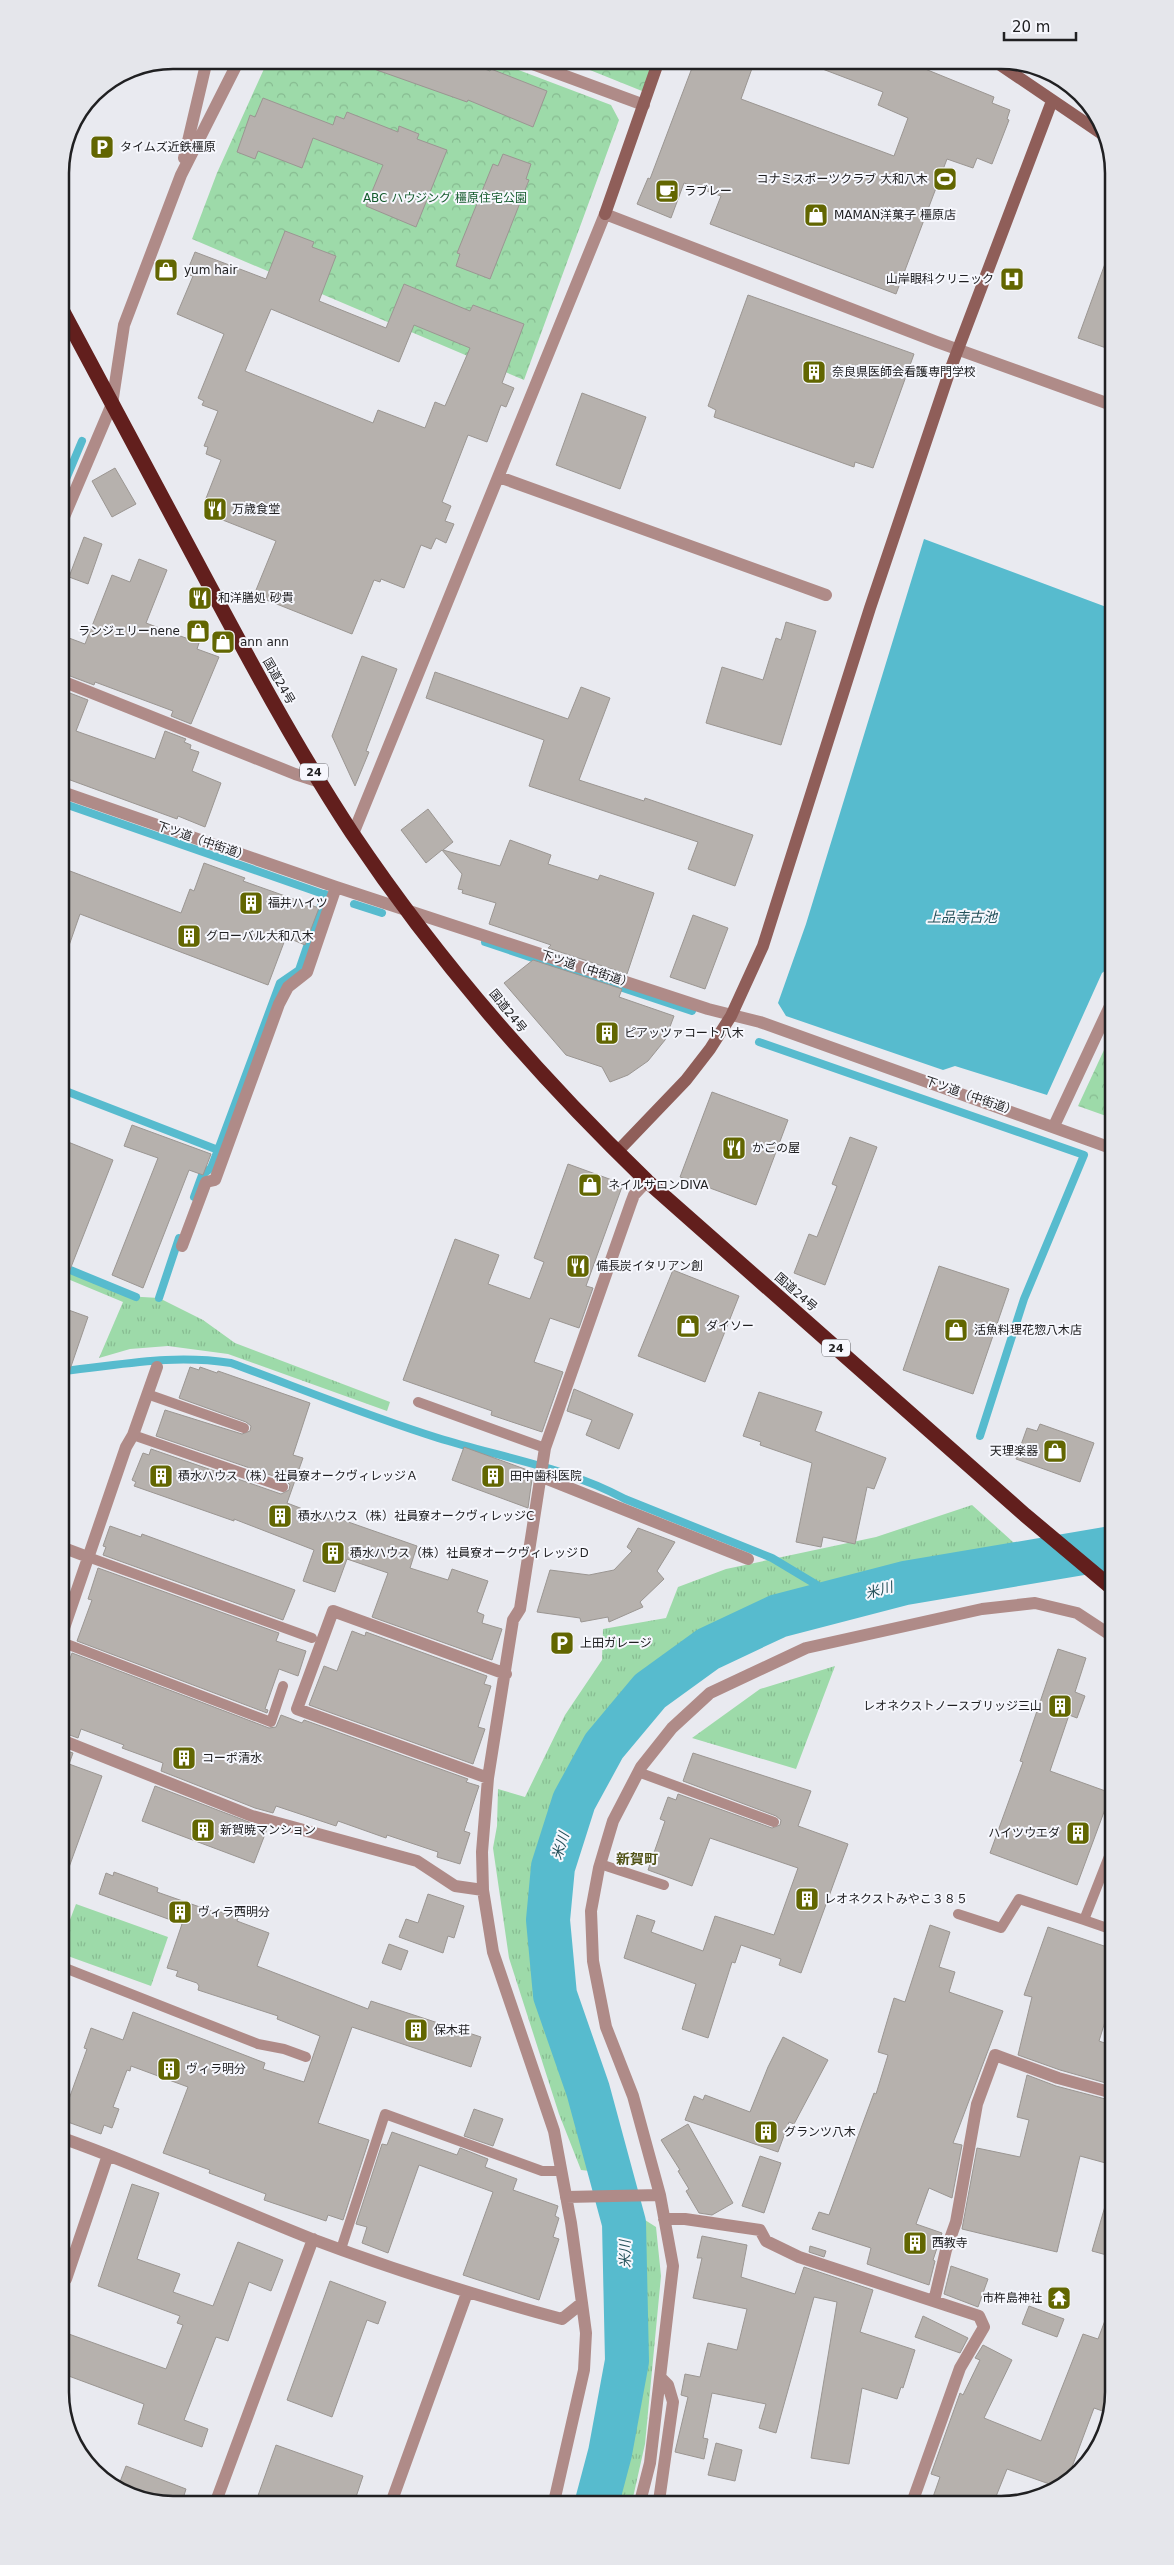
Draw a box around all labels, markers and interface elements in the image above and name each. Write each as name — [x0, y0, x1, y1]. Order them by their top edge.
scale bar — [1004, 10, 1076, 42]
text: 20 m — [1012, 18, 1050, 36]
parking icon: タイムズ近鉄橿原 — [89, 134, 115, 160]
place label: タイムズ近鉄橿原 — [120, 140, 216, 154]
sports icon: コナミスポーツクラブ 大和八木 — [932, 166, 958, 192]
place label: コナミスポーツクラブ 大和八木 — [756, 172, 928, 186]
cafe icon: ラブレー — [654, 178, 680, 204]
place label: ラブレー — [684, 184, 732, 198]
park label: ABC ハウジング 橿原住宅公園 — [363, 191, 527, 205]
shop icon: MAMAN洋菓子 橿原店 — [803, 202, 829, 228]
place label: MAMAN洋菓子 橿原店 — [834, 208, 956, 222]
shop icon: yum hair — [153, 257, 179, 283]
place label: yum hair — [184, 263, 238, 277]
hospital icon: 山岸眼科クリニック — [999, 266, 1025, 292]
place label: 山岸眼科クリニック — [886, 272, 994, 286]
building icon: 奈良県医師会看護専門学校 — [801, 359, 827, 385]
place label: 奈良県医師会看護専門学校 — [832, 365, 976, 379]
restaurant icon: 万歳食堂 — [202, 496, 228, 522]
place label: 万歳食堂 — [232, 502, 280, 516]
restaurant icon: 和洋膳処 砂貴 — [187, 585, 213, 611]
place label: 和洋膳処 砂貴 — [218, 591, 294, 605]
shop icon: ランジェリーnene — [185, 618, 211, 644]
place label: ランジェリーnene — [78, 624, 180, 638]
shop icon: ann ann — [210, 629, 236, 655]
place label: ann ann — [240, 635, 289, 649]
street label: 国道24号 — [260, 655, 298, 707]
road number: 24 — [300, 764, 328, 780]
street label: 下ツ道（中街道） — [155, 819, 251, 863]
building icon: 福井ハイツ — [238, 890, 264, 916]
place label: 福井ハイツ — [268, 896, 328, 910]
water label: 上品寺古池 — [927, 909, 999, 925]
building icon: グローバル大和八木 — [176, 923, 202, 949]
place label: グローバル大和八木 — [206, 929, 314, 943]
street label: 下ツ道（中街道） — [539, 948, 635, 990]
street label: 国道24号 — [486, 987, 530, 1035]
building icon: ピアッツァコート八木 — [594, 1020, 620, 1046]
place label: ピアッツァコート八木 — [624, 1026, 744, 1040]
street label: 下ツ道（中街道） — [923, 1074, 1019, 1118]
restaurant icon: かごの屋 — [721, 1135, 747, 1161]
place label: かごの屋 — [752, 1141, 800, 1155]
shop icon: ネイルサロンDIVA — [577, 1172, 603, 1198]
place label: ネイルサロンDIVA — [608, 1178, 709, 1192]
restaurant icon: 備長炭イタリアン創 — [565, 1253, 591, 1279]
place label: 備長炭イタリアン創 — [596, 1259, 703, 1273]
street label: 国道24号 — [772, 1270, 820, 1314]
shop icon: ダイソー — [675, 1313, 701, 1339]
shop icon: 活魚料理花惣八木店 — [943, 1317, 969, 1343]
place label: ダイソー — [706, 1319, 754, 1333]
place label: 活魚料理花惣八木店 — [974, 1323, 1082, 1337]
road number: 24 — [822, 1340, 850, 1356]
shop icon: 天理楽器 — [1042, 1438, 1068, 1464]
place label: 天理楽器 — [990, 1444, 1038, 1458]
building icon: 積水ハウス（株）社員寮オークヴィレッジＡ — [148, 1463, 174, 1489]
building icon: 田中歯科医院 — [480, 1463, 506, 1489]
place label: 積水ハウス（株）社員寮オークヴィレッジＡ — [178, 1469, 418, 1483]
place label: 田中歯科医院 — [510, 1469, 582, 1483]
building icon: 積水ハウス（株）社員寮オークヴィレッジC — [267, 1503, 293, 1529]
place label: 積水ハウス（株）社員寮オークヴィレッジC — [298, 1509, 534, 1523]
building icon: 積水ハウス（株）社員寮オークヴィレッジＤ — [320, 1540, 346, 1566]
place label: 積水ハウス（株）社員寮オークヴィレッジＤ — [350, 1546, 590, 1560]
water label: 米川 — [863, 1578, 897, 1601]
parking icon: 上田ガレージ — [549, 1630, 575, 1656]
place label: 上田ガレージ — [580, 1636, 652, 1650]
building icon: レオネクストノースブリッジ三山 — [1047, 1693, 1073, 1719]
place label: レオネクストノースブリッジ三山 — [863, 1699, 1042, 1713]
building icon: コーポ清水 — [171, 1745, 197, 1771]
place label: コーポ清水 — [202, 1751, 262, 1765]
building icon: 新賀暁マンション — [190, 1817, 216, 1843]
building icon: ハイツウエダ — [1065, 1820, 1091, 1846]
place label: 新賀暁マンション — [220, 1823, 316, 1837]
place label: ハイツウエダ — [988, 1826, 1060, 1840]
water label: 米川 — [548, 1828, 572, 1862]
district label: 新賀町 — [616, 1851, 658, 1867]
building icon: レオネクストみやこ３８５ — [794, 1886, 820, 1912]
place label: レオネクストみやこ３８５ — [824, 1892, 968, 1906]
building icon: ヴィラ西明分 — [167, 1899, 193, 1925]
place label: ヴィラ西明分 — [198, 1905, 270, 1919]
building icon: 保木荘 — [403, 2017, 429, 2043]
place label: 保木荘 — [434, 2023, 470, 2037]
building icon: ヴィラ明分 — [156, 2056, 182, 2082]
place label: ヴィラ明分 — [186, 2062, 246, 2076]
building icon: グランツ八木 — [753, 2119, 779, 2145]
place label: グランツ八木 — [784, 2125, 856, 2139]
building icon: 西教寺 — [902, 2230, 928, 2256]
place label: 西教寺 — [932, 2236, 968, 2250]
water label: 米川 — [617, 2238, 633, 2268]
temple icon: 市杵島神社 — [1046, 2285, 1072, 2311]
place label: 市杵島神社 — [982, 2291, 1042, 2305]

